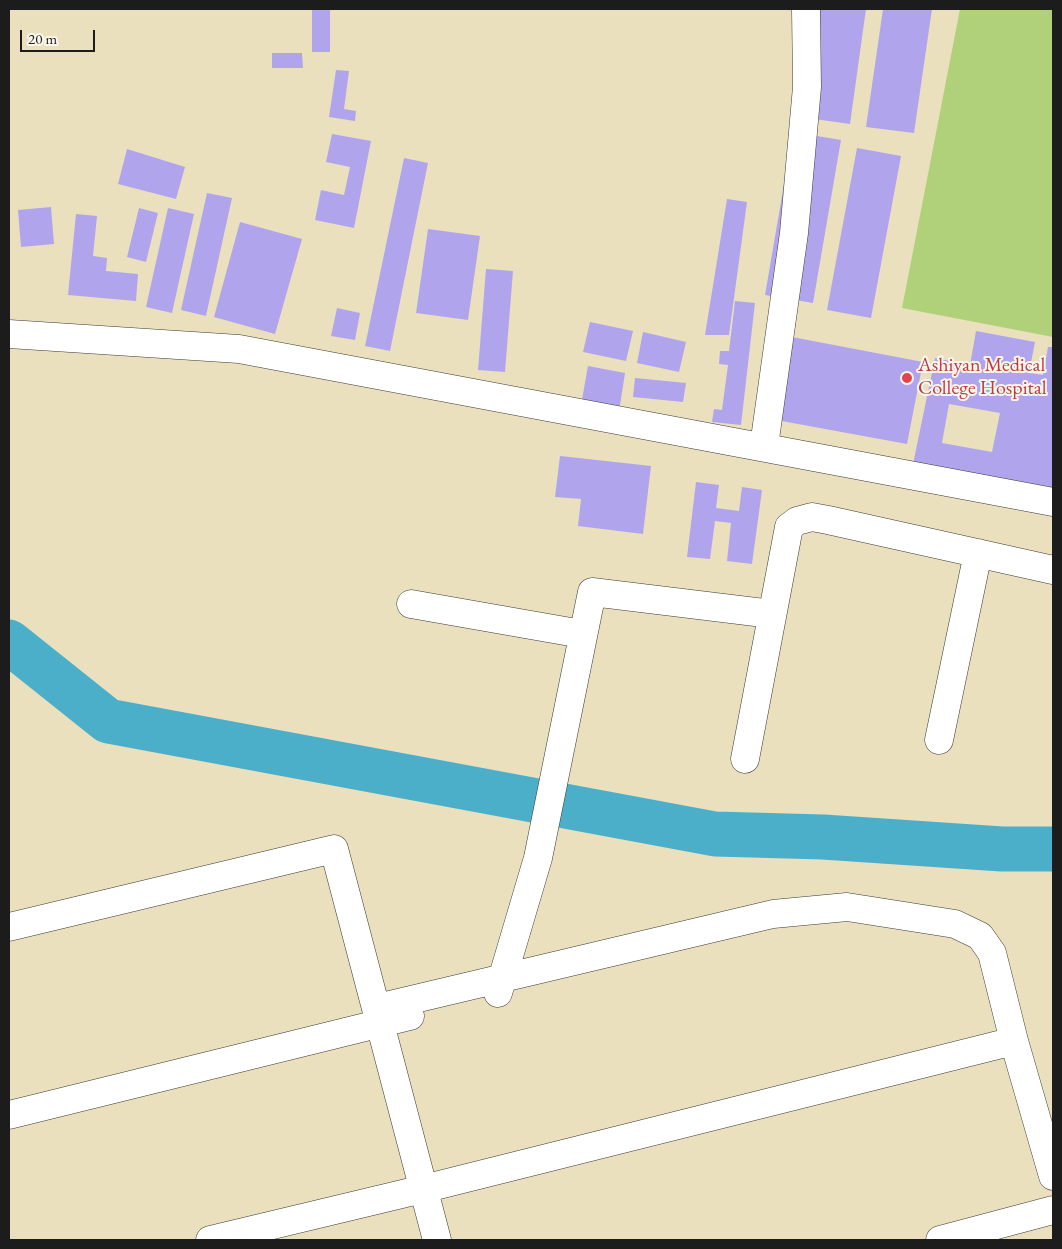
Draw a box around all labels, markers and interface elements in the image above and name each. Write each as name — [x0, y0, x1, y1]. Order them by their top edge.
scale bar — [22, 20, 98, 52]
text: 20 m — [28, 29, 57, 48]
place label: Ashiyan Medical College Hospital — [918, 354, 1047, 401]
marker: Ashiyan Medical College Hospital — [900, 371, 914, 385]

